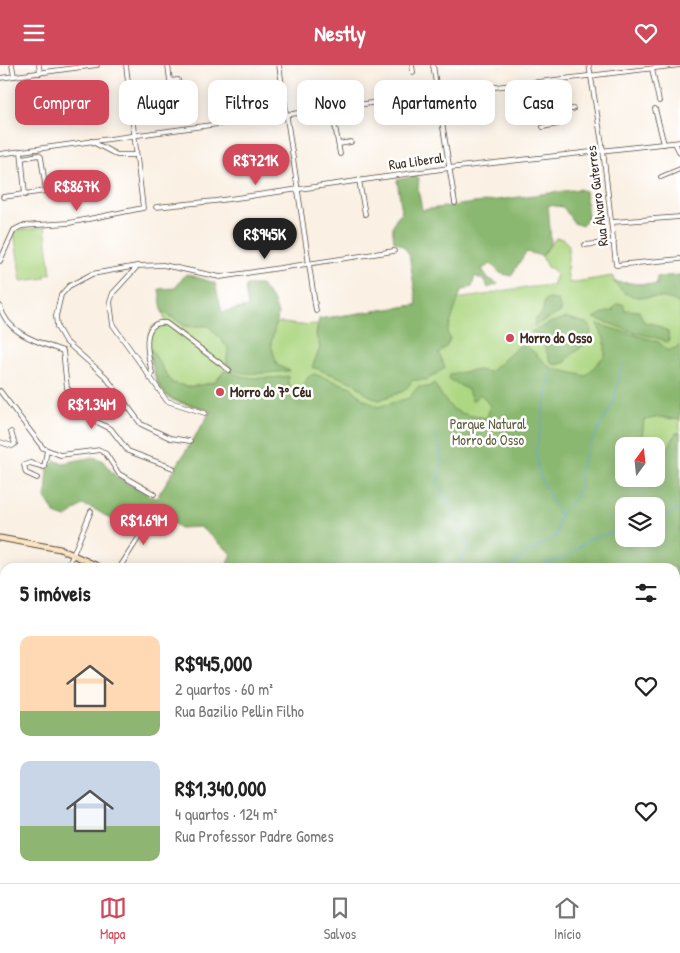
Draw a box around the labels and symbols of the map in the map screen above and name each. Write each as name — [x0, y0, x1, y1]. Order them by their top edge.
pin: R$721K — [215, 143, 297, 186]
street label: Rua Álvaro Guterres — [581, 145, 612, 247]
street label: Rua Liberal — [387, 147, 445, 174]
pin: R$867K — [36, 169, 118, 212]
pin: R$945K — [224, 217, 306, 260]
place label: Morro do Osso — [520, 328, 592, 347]
marker: Morro do Osso — [504, 332, 516, 344]
place label: Morro do 7º Céu — [230, 382, 312, 401]
marker: Morro do 7º Céu — [214, 386, 226, 398]
pin: R$1.34M — [46, 387, 138, 430]
park label: Parque Natural Morro do Osso — [450, 414, 526, 449]
north arrow — [615, 437, 665, 487]
pin: R$1.69M — [98, 503, 190, 546]

